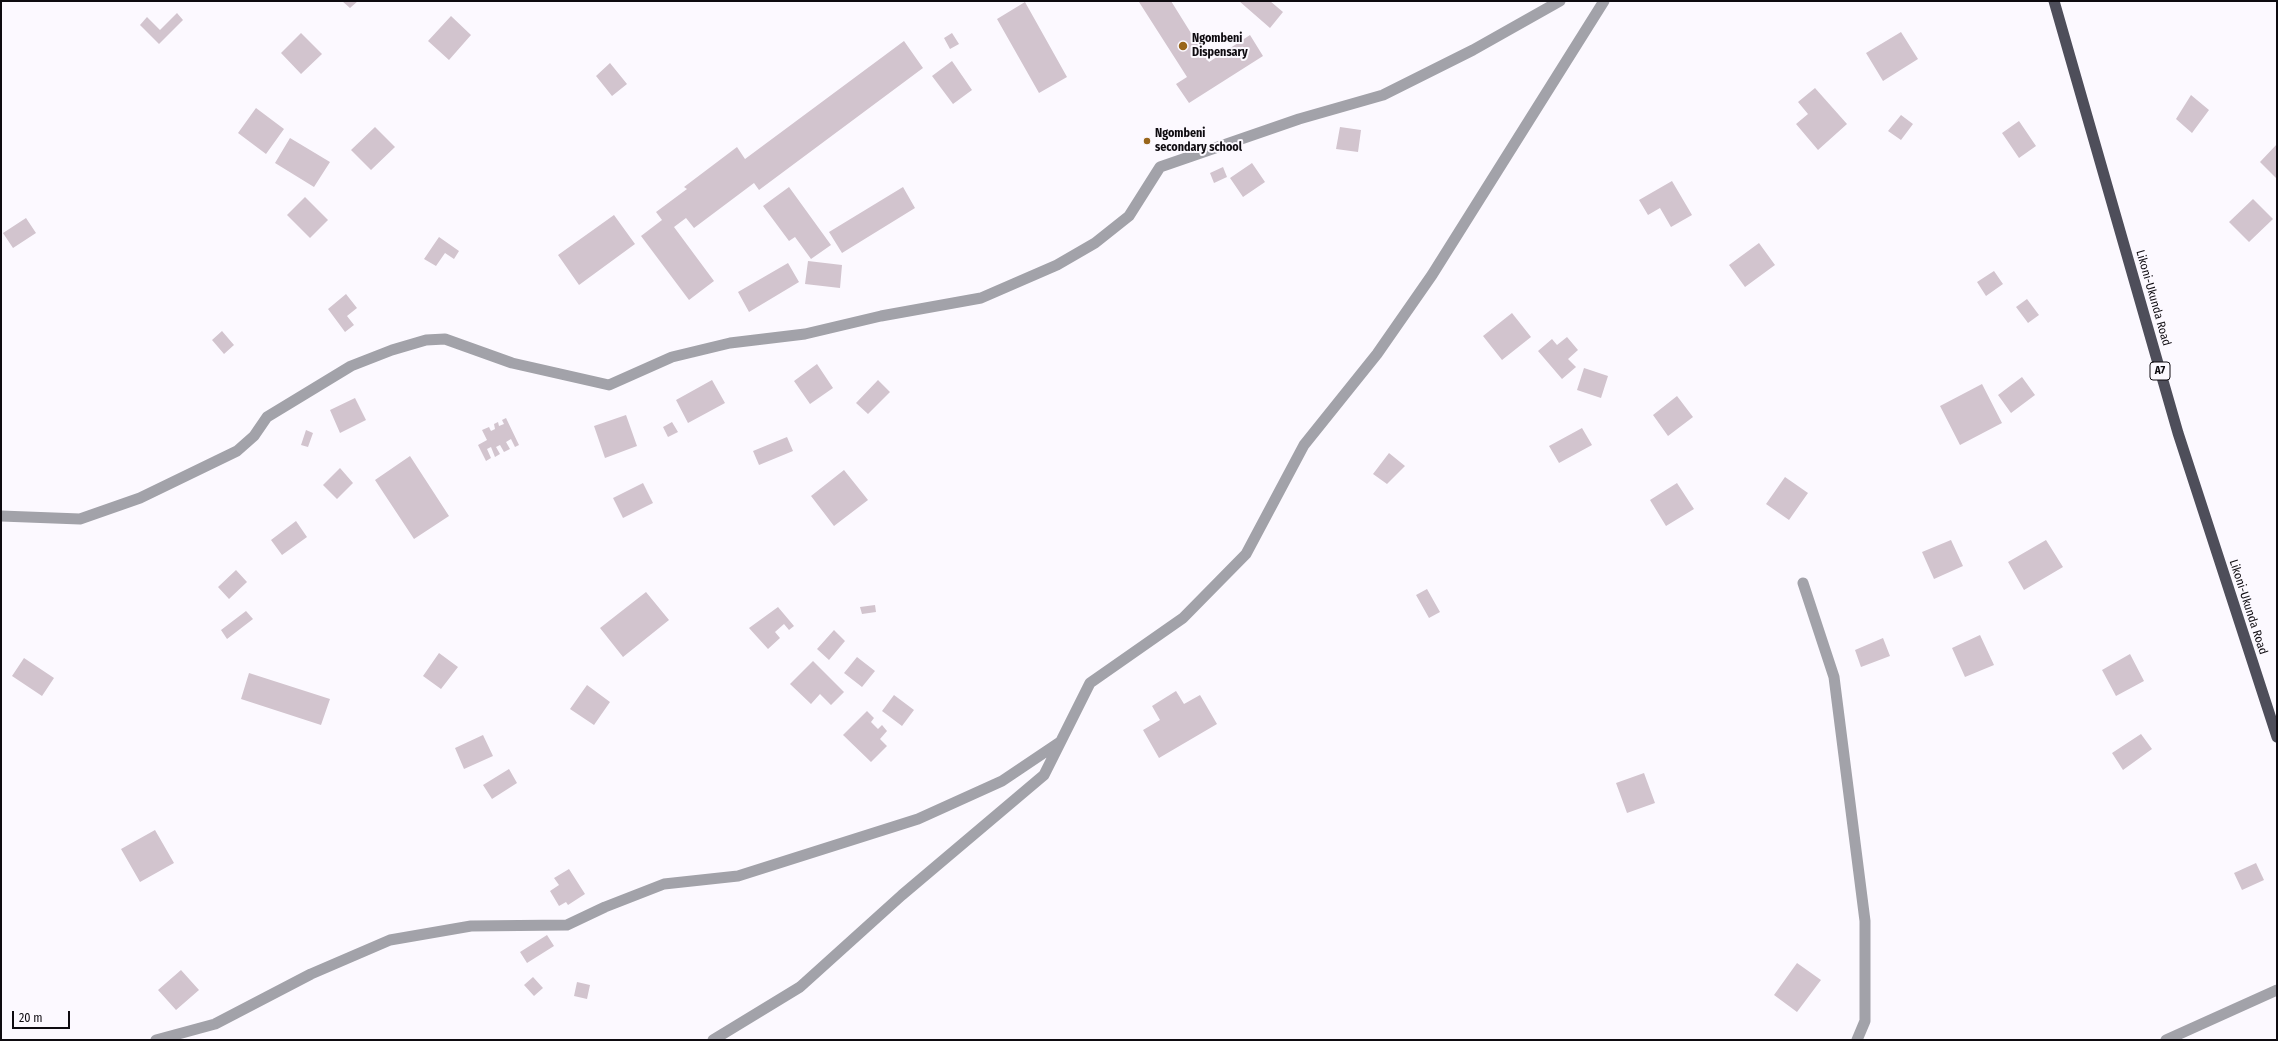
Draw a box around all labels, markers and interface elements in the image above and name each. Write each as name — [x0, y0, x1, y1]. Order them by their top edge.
place label: Ngombeni Dispensary — [1192, 32, 1248, 60]
marker: Ngombeni Dispensary — [1177, 40, 1189, 52]
place label: Ngombeni secondary school — [1155, 127, 1242, 155]
marker: Ngombeni secondary school — [1142, 136, 1152, 146]
street label: Likoni-Ukunda Road — [2132, 248, 2174, 348]
road number: A7 — [2150, 362, 2170, 380]
street label: Likoni-Ukunda Road — [2226, 558, 2270, 656]
scale bar — [14, 1003, 72, 1029]
text: 20 m — [19, 1011, 43, 1025]

